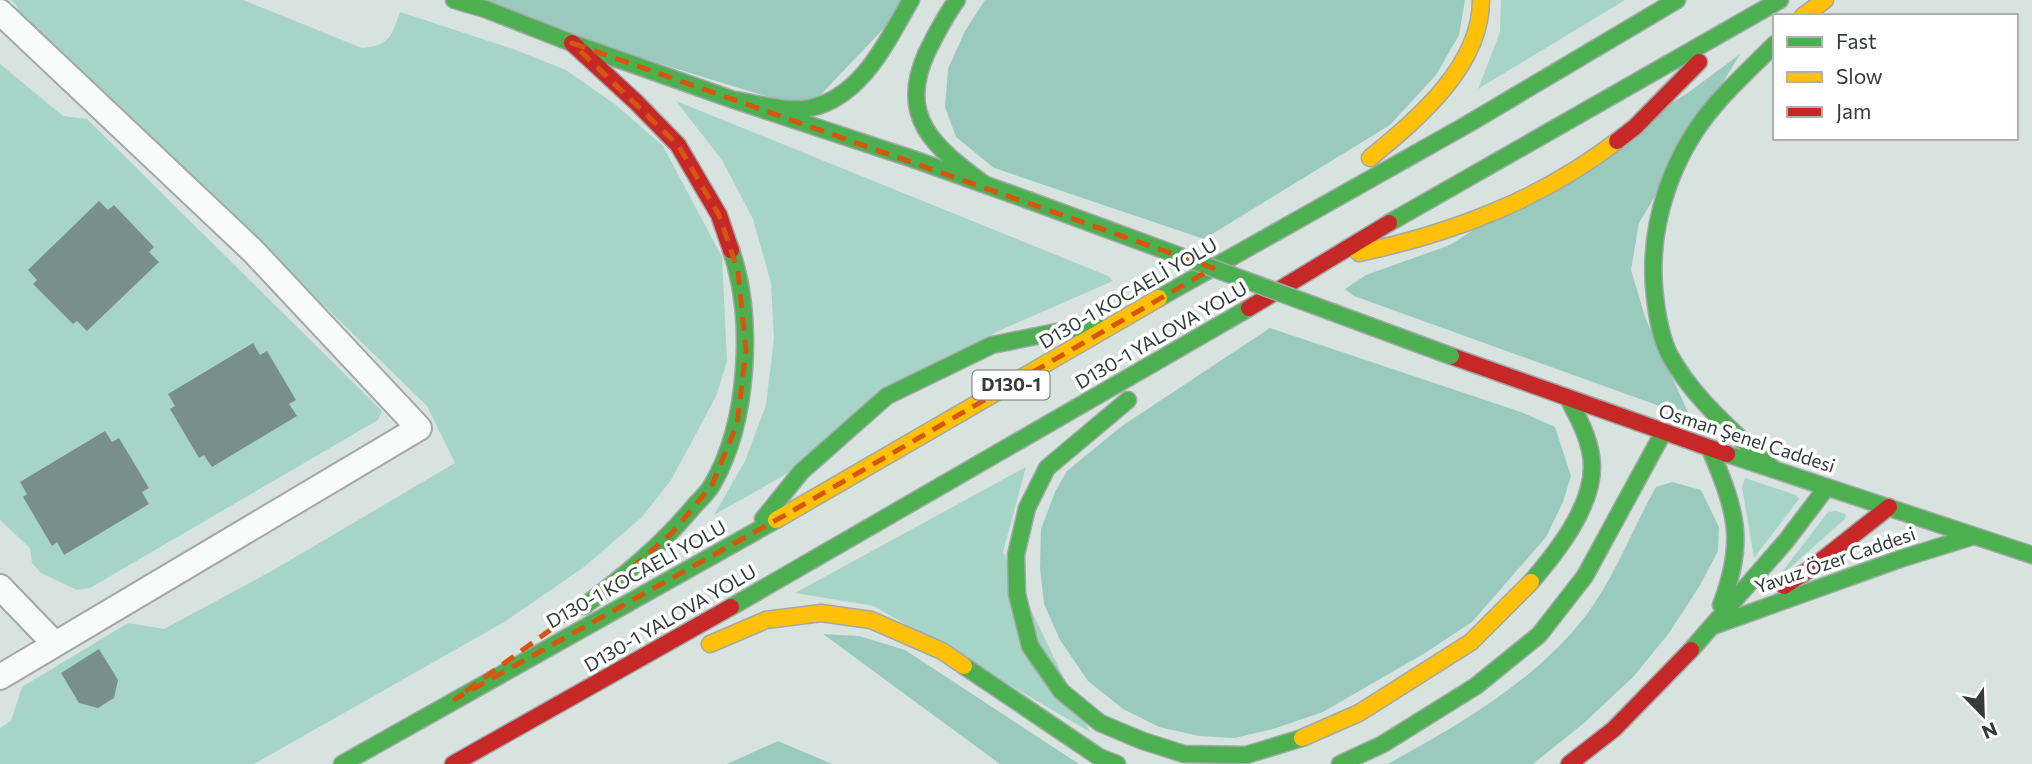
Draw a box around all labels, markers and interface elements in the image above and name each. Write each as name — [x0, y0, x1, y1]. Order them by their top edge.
legend — [1773, 14, 2018, 140]
text: Fast — [1836, 28, 1877, 53]
text: Slow — [1836, 63, 1883, 88]
text: Jam — [1836, 98, 1871, 123]
street label: D130-1 KOCAELİ YOLU — [1035, 232, 1221, 353]
street label: D130-1 YALOVA YOLU — [1071, 276, 1251, 393]
road number: D130-1 — [972, 370, 1050, 400]
street label: Osman Şenel Caddesi — [1656, 398, 1838, 477]
street label: D130-1 KOCAELİ YOLU — [542, 515, 730, 633]
street label: Yavuz Özer Caddesi — [1752, 521, 1918, 598]
street label: D130-1 YALOVA YOLU — [580, 559, 760, 676]
north arrow — [1948, 680, 2018, 750]
text: N — [1979, 718, 2001, 744]

